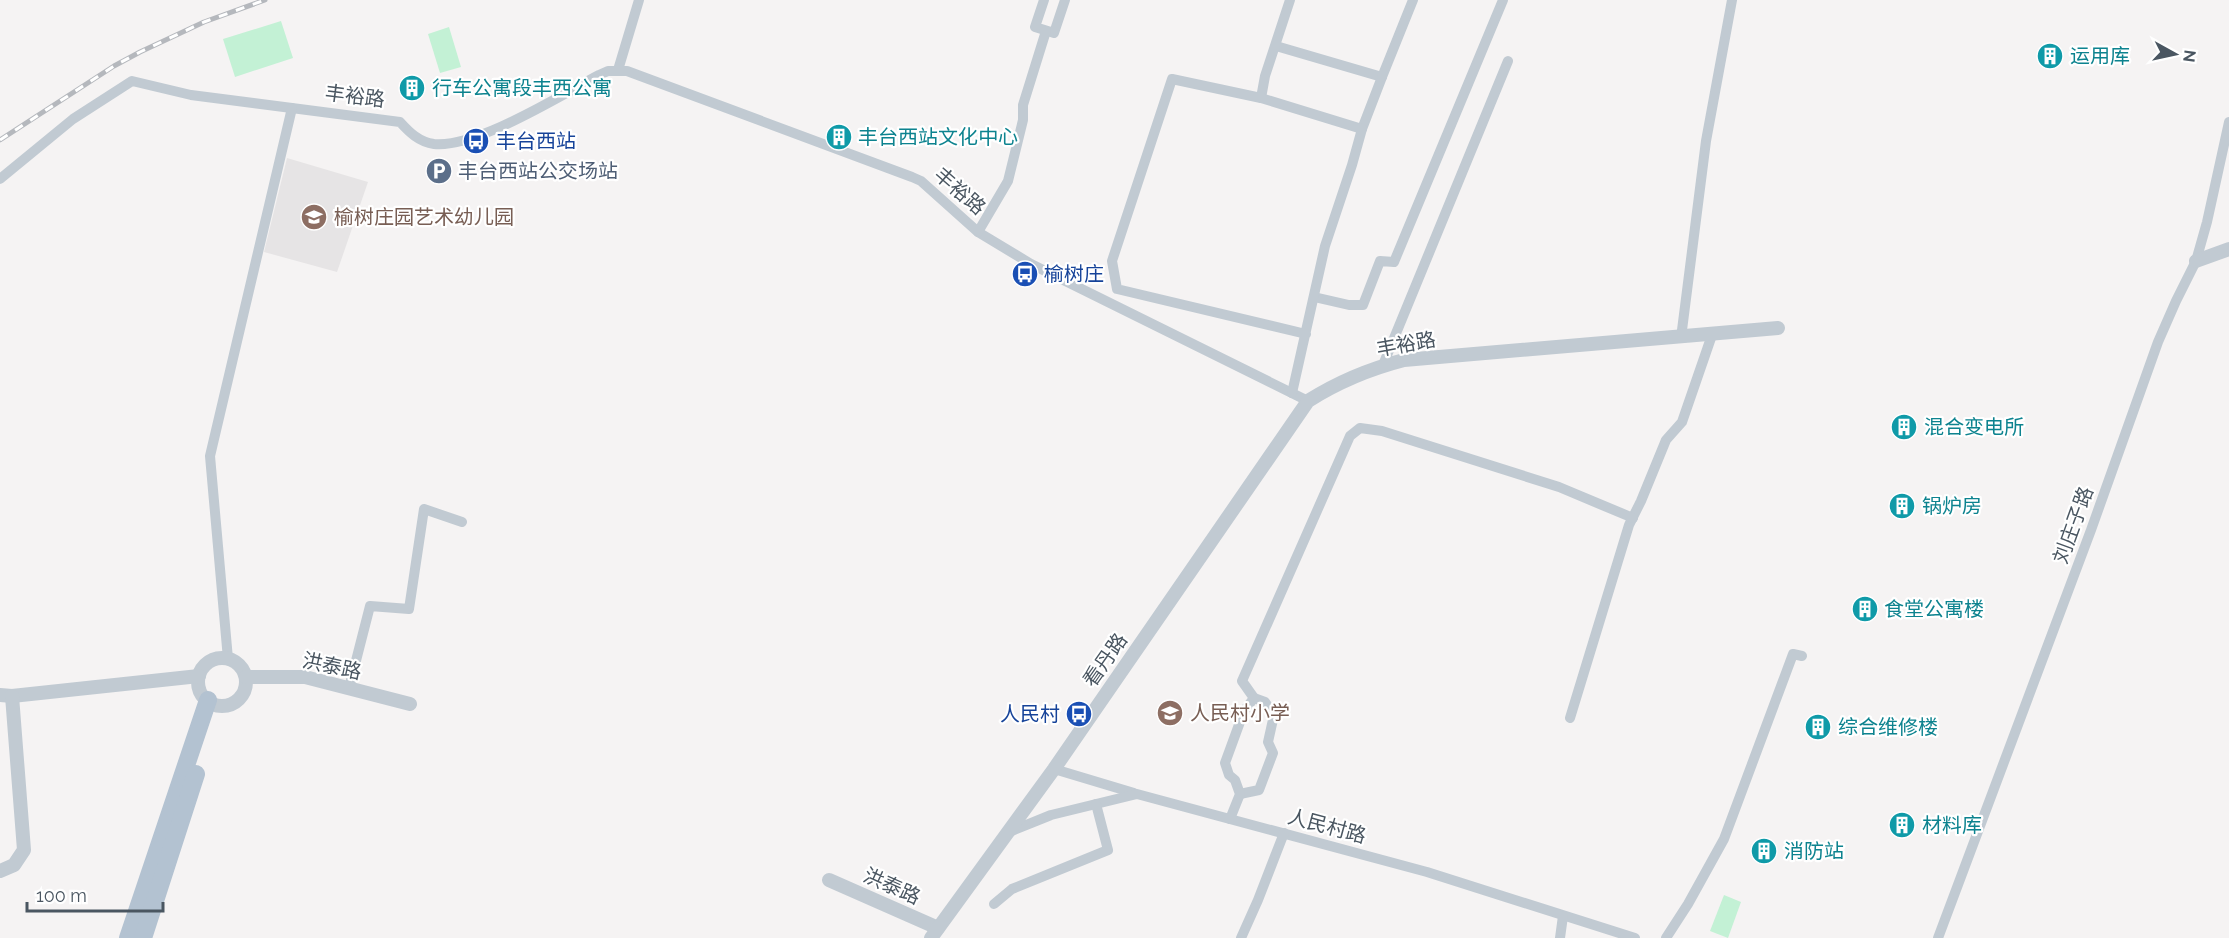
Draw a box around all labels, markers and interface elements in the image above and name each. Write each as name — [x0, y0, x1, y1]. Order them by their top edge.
north arrow — [2145, 24, 2205, 84]
building icon: 运用库 — [2035, 41, 2065, 71]
place label: 运用库 — [2070, 44, 2130, 68]
text: N — [2179, 49, 2200, 63]
building icon: 行车公寓段丰西公寓 — [397, 73, 427, 103]
place label: 行车公寓段丰西公寓 — [432, 76, 612, 100]
street label: 丰裕路 — [324, 80, 386, 112]
building icon: 丰台西站文化中心 — [824, 122, 854, 152]
place label: 丰台西站文化中心 — [858, 125, 1018, 149]
bus stop icon: 丰台西站 — [461, 126, 491, 156]
place label: 丰台西站 — [496, 129, 576, 153]
parking icon: 丰台西站公交场站 — [424, 156, 454, 186]
place label: 丰台西站公交场站 — [458, 159, 618, 183]
street label: 丰裕路 — [929, 162, 991, 220]
school or university icon: 榆树庄园艺术幼儿园 — [299, 202, 329, 232]
place label: 榆树庄园艺术幼儿园 — [334, 205, 514, 229]
bus stop icon: 榆树庄 — [1010, 259, 1040, 289]
place label: 榆树庄 — [1044, 262, 1104, 286]
street label: 丰裕路 — [1374, 327, 1438, 361]
building icon: 混合变电所 — [1889, 412, 1919, 442]
place label: 混合变电所 — [1924, 415, 2024, 439]
street label: 刘庄子路 — [2048, 483, 2098, 567]
building icon: 锅炉房 — [1887, 491, 1917, 521]
place label: 锅炉房 — [1922, 494, 1982, 518]
building icon: 食堂公寓楼 — [1850, 594, 1880, 624]
place label: 食堂公寓楼 — [1884, 597, 1984, 621]
street label: 看丹路 — [1078, 629, 1132, 691]
street label: 洪泰路 — [300, 648, 364, 684]
school or university icon: 人民村小学 — [1155, 698, 1185, 728]
bus stop icon: 人民村 — [1064, 699, 1094, 729]
place label: 人民村小学 — [1190, 701, 1290, 725]
place label: 人民村 — [1000, 702, 1060, 726]
building icon: 综合维修楼 — [1803, 712, 1833, 742]
place label: 综合维修楼 — [1838, 715, 1938, 739]
street label: 人民村路 — [1285, 804, 1369, 848]
building icon: 材料库 — [1887, 810, 1917, 840]
place label: 材料库 — [1922, 813, 1982, 837]
building icon: 消防站 — [1749, 836, 1779, 866]
place label: 消防站 — [1784, 839, 1844, 863]
street label: 洪泰路 — [860, 863, 924, 909]
scale bar — [27, 875, 164, 913]
text: 100 m — [36, 885, 87, 906]

